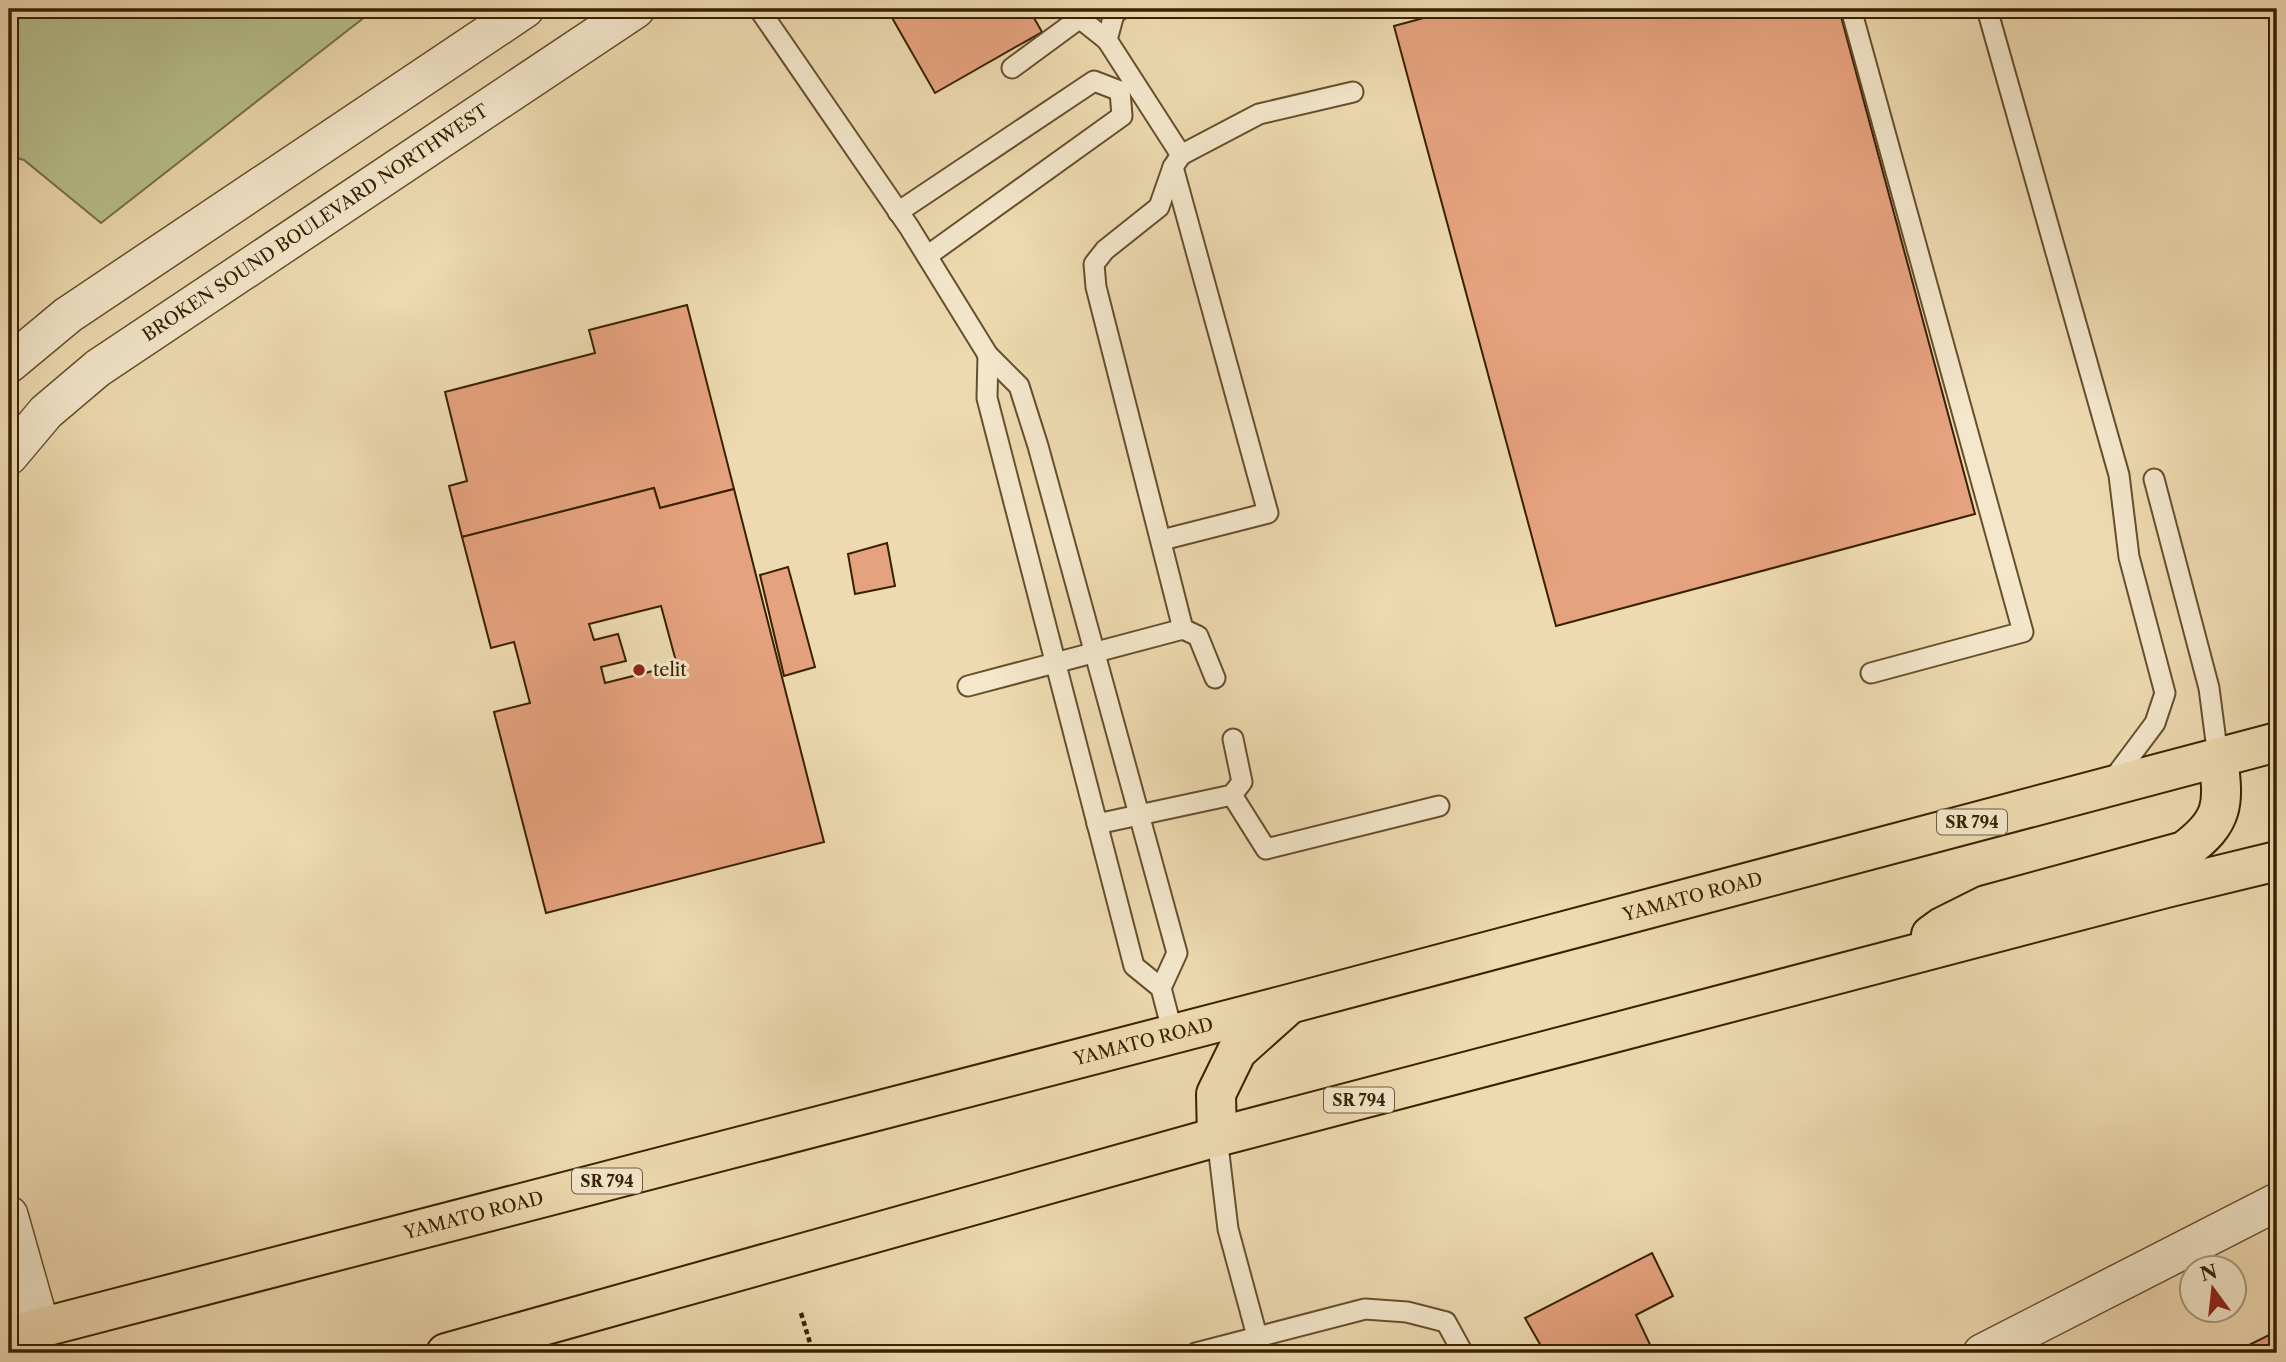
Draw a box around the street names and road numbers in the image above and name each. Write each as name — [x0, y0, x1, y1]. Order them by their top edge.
street label: BROKEN SOUND BOULEVARD NORTHWEST — [138, 99, 493, 346]
road number: SR 794 — [1937, 810, 2007, 834]
street label: YAMATO ROAD — [1620, 868, 1765, 926]
street label: YAMATO ROAD — [1070, 1013, 1216, 1071]
road number: SR 794 — [1324, 1088, 1394, 1112]
road number: SR 794 — [572, 1168, 642, 1194]
street label: YAMATO ROAD — [400, 1187, 546, 1244]

